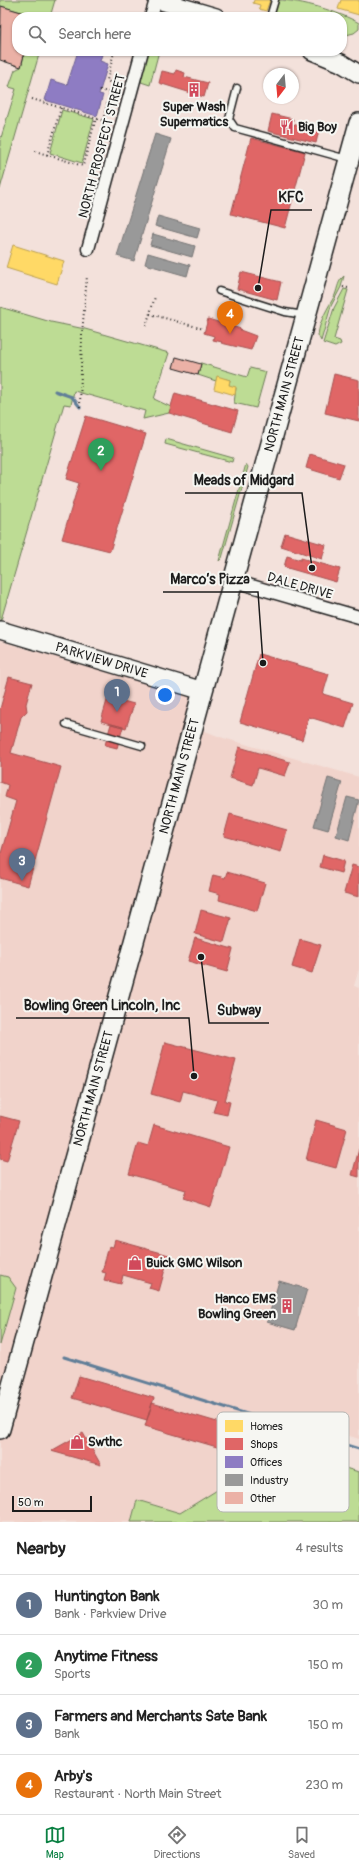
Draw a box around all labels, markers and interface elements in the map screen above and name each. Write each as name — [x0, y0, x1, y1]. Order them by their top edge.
search box — [12, 12, 347, 56]
icon: search — [26, 23, 48, 45]
text: Search here — [58, 25, 131, 44]
north arrow — [263, 68, 299, 104]
street label: NORTH PROSPECT STREET — [75, 72, 129, 220]
building icon: Super Wash Supermatics — [186, 82, 202, 98]
place label: Super Wash Supermatics — [160, 99, 228, 130]
restaurant icon: Big Boy — [279, 119, 295, 135]
place label: Big Boy — [298, 119, 337, 135]
callout: KFC — [271, 184, 312, 210]
text: KFC — [278, 189, 304, 206]
pin: 4 — [217, 301, 243, 334]
street label: NORTH MAIN STREET — [261, 335, 308, 454]
pin: 2 — [88, 438, 114, 471]
callout: Meads of Midgard — [185, 467, 302, 493]
text: Meads of Midgard — [194, 472, 294, 489]
callout: Marco’s Pizza — [163, 566, 258, 592]
street label: DALE DRIVE — [265, 569, 335, 603]
text: Marco’s Pizza — [170, 571, 250, 588]
street label: PARKVIEW DRIVE — [53, 639, 150, 682]
pin: 1 — [104, 679, 130, 712]
your location — [155, 685, 175, 705]
street label: NORTH MAIN STREET — [156, 717, 203, 836]
pin: 3 — [9, 848, 35, 881]
callout: Bowling Green Lincoln, Inc — [16, 992, 189, 1018]
text: Bowling Green Lincoln, Inc — [24, 997, 180, 1014]
callout: Subway — [209, 997, 269, 1023]
text: Subway — [217, 1002, 261, 1019]
street label: NORTH MAIN STREET — [70, 1029, 117, 1148]
shop icon: Buick GMC Wilson — [127, 1255, 143, 1271]
place label: Buick GMC Wilson — [146, 1255, 243, 1271]
place label: Hanco EMS Bowling Green — [198, 1291, 277, 1322]
building icon: Hanco EMS Bowling Green — [279, 1298, 295, 1314]
legend — [217, 1412, 349, 1512]
text: Homes — [250, 1420, 283, 1433]
shop icon: Swthc — [69, 1434, 85, 1450]
place label: Swthc — [88, 1434, 123, 1450]
text: Shops — [250, 1438, 278, 1451]
text: Offices — [250, 1456, 282, 1469]
text: Industry — [250, 1474, 289, 1487]
text: Other — [250, 1492, 276, 1505]
scale bar — [12, 1494, 92, 1513]
text: 50 m — [18, 1496, 44, 1509]
text: Nearby — [16, 1538, 65, 1559]
text: 4 results — [296, 1540, 343, 1556]
text: Huntington Bank — [54, 1587, 159, 1606]
text: 1 — [26, 1597, 32, 1613]
text: 30 m — [313, 1597, 343, 1613]
text: Bank · Parkview Drive — [54, 1606, 166, 1622]
text: Anytime Fitness — [54, 1647, 158, 1666]
text: 2 — [25, 1657, 33, 1673]
text: 150 m — [308, 1657, 343, 1673]
text: Sports — [54, 1666, 90, 1682]
text: Farmers and Merchants Sate Bank — [54, 1707, 267, 1726]
text: 3 — [25, 1717, 33, 1733]
text: 150 m — [308, 1717, 343, 1733]
text: Bank — [54, 1726, 80, 1742]
text: Arby's — [54, 1767, 92, 1786]
text: 4 — [25, 1777, 33, 1793]
text: 230 m — [306, 1777, 343, 1793]
text: Restaurant · North Main Street — [54, 1786, 222, 1802]
tab: Map — [44, 1824, 66, 1861]
tab: Directions — [154, 1824, 200, 1861]
tab: Saved — [288, 1824, 315, 1861]

